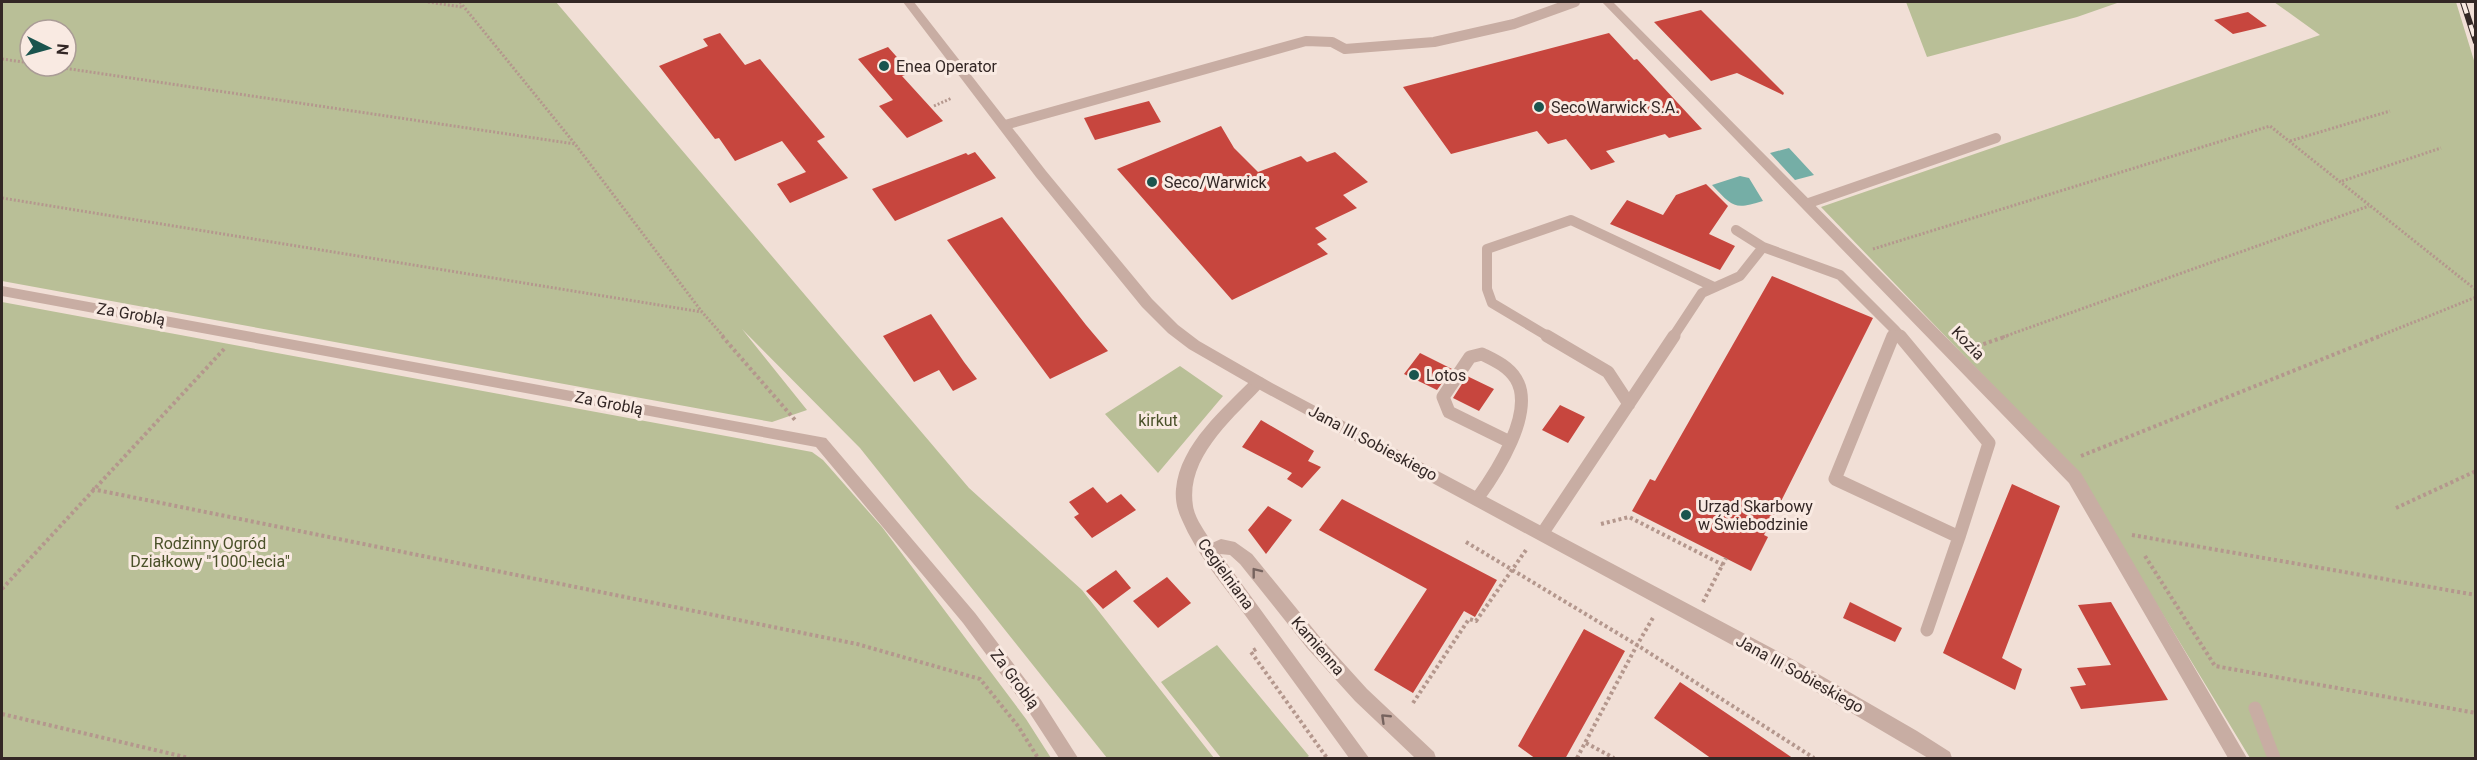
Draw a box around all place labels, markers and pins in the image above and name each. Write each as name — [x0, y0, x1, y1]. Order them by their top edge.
place label: Enea Operator — [896, 57, 998, 76]
marker: Enea Operator — [877, 59, 891, 73]
place label: SecoWarwick S.A. — [1551, 98, 1679, 117]
marker: SecoWarwick S.A. — [1532, 100, 1546, 114]
place label: Seco/Warwick — [1164, 173, 1268, 192]
marker: Seco/Warwick — [1145, 175, 1159, 189]
place label: Lotos — [1426, 366, 1466, 385]
marker: Lotos — [1407, 368, 1421, 382]
place label: Urząd Skarbowy w Świebodzinie — [1698, 497, 1813, 534]
marker: Urząd Skarbowy w Świebodzinie — [1679, 508, 1693, 522]

